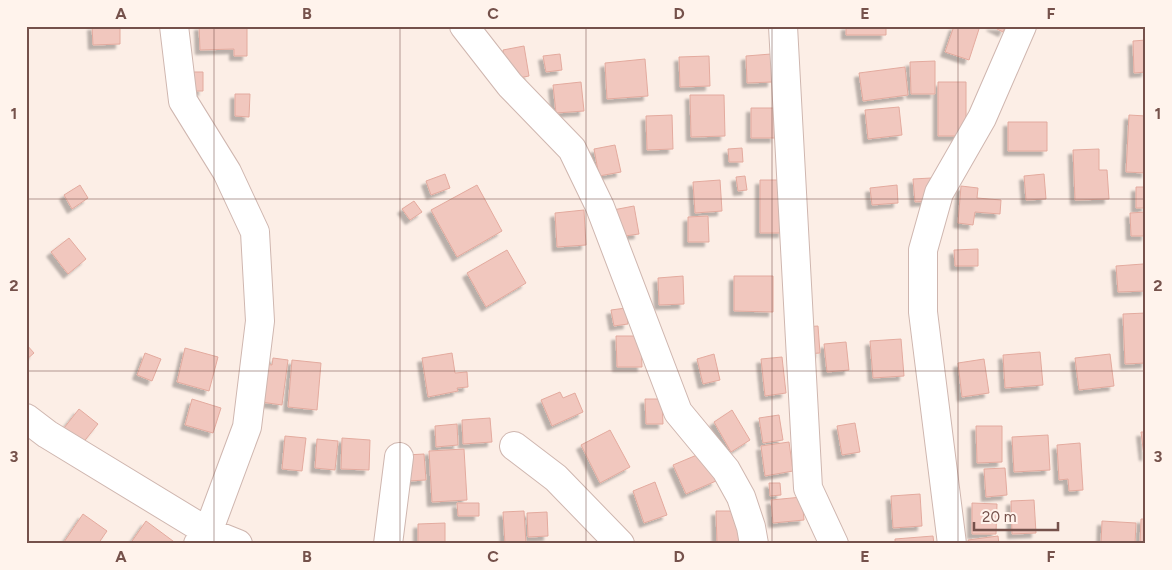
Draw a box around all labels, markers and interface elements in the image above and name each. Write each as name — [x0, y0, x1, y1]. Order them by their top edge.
text: A — [115, 4, 127, 23]
text: B — [302, 4, 312, 23]
text: C — [487, 4, 499, 23]
text: D — [673, 4, 685, 23]
text: E — [860, 4, 870, 23]
text: F — [1047, 4, 1056, 23]
text: 1 — [11, 104, 17, 123]
text: 1 — [1155, 104, 1161, 123]
text: 2 — [9, 276, 19, 295]
text: 2 — [1153, 276, 1163, 295]
text: 3 — [10, 447, 19, 466]
text: 3 — [1154, 447, 1163, 466]
scale bar — [974, 500, 1058, 532]
text: 20 m — [982, 508, 1016, 526]
text: A — [115, 547, 127, 566]
text: B — [302, 547, 312, 566]
text: C — [487, 547, 499, 566]
text: D — [673, 547, 685, 566]
text: E — [860, 547, 870, 566]
text: F — [1047, 547, 1056, 566]

